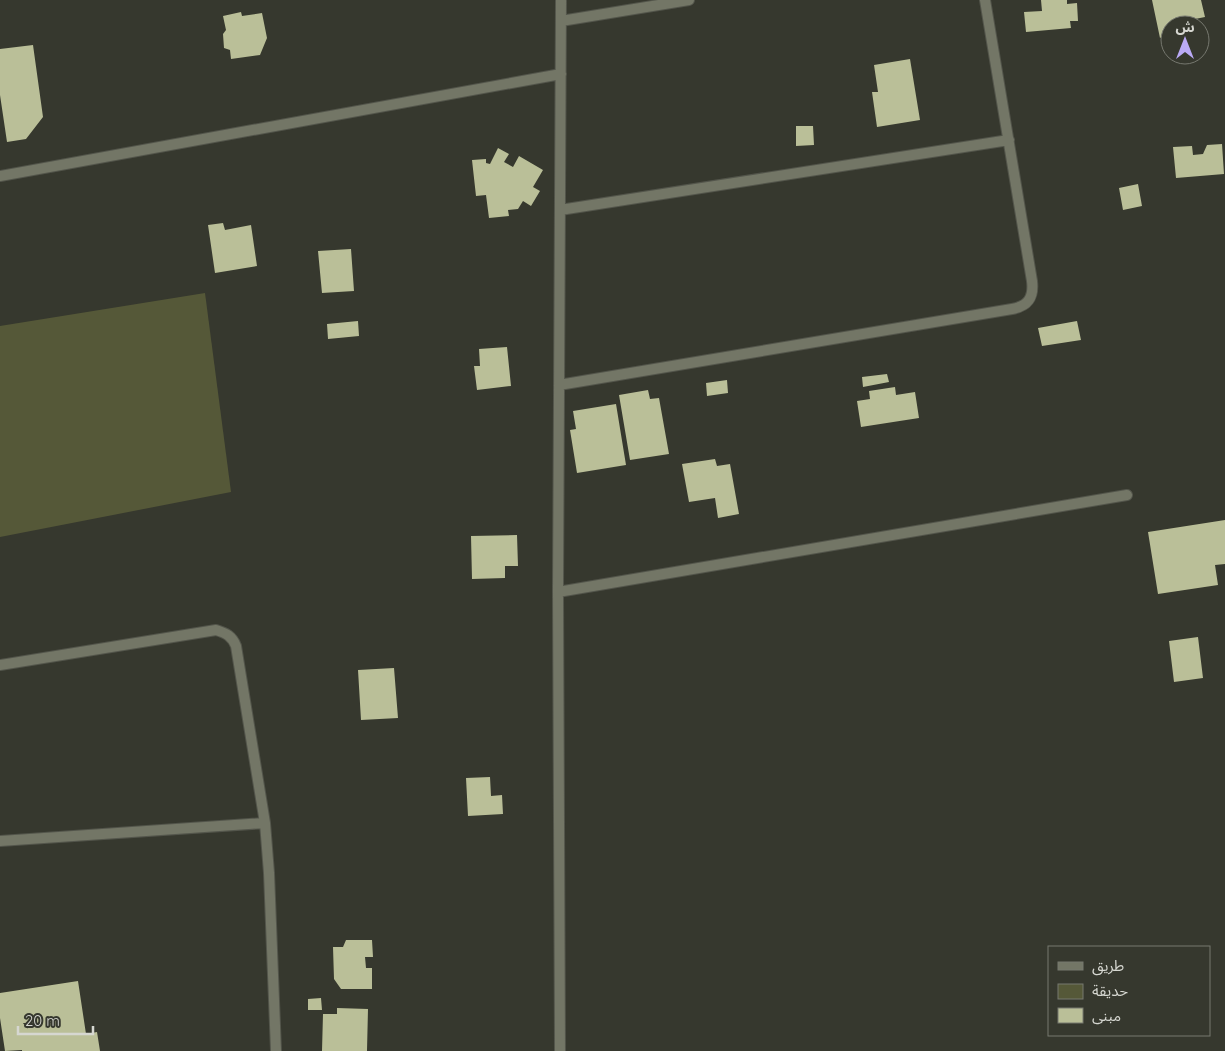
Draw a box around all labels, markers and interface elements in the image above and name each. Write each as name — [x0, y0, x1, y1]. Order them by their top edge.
north arrow — [1160, 15, 1210, 65]
text: ش — [1175, 18, 1195, 36]
legend — [1048, 946, 1210, 1036]
text: طريق — [1092, 956, 1124, 976]
text: حديقة — [1092, 981, 1128, 1000]
scale bar — [18, 1004, 92, 1036]
text: مبنى — [1092, 1006, 1121, 1025]
text: 20 m — [25, 1011, 60, 1030]

